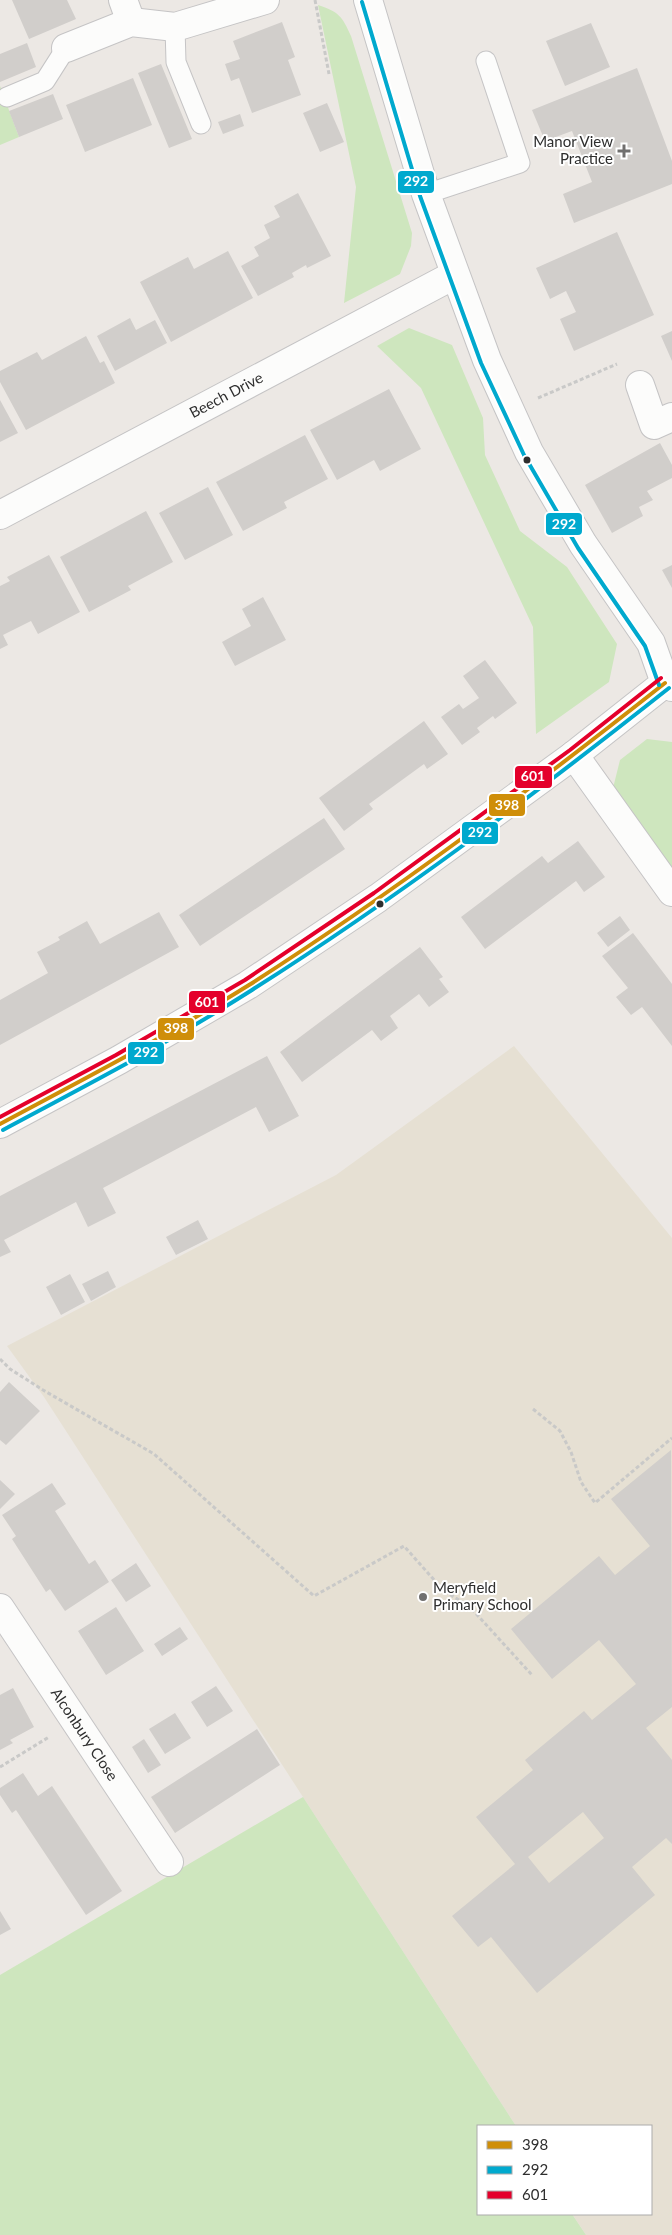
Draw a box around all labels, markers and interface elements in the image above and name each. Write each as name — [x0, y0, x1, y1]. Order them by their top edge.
place label: Manor View Practice — [533, 132, 613, 167]
marker: Manor View Practice — [617, 144, 631, 158]
line badge: 292 — [397, 170, 435, 194]
text: 292 — [404, 172, 428, 189]
street label: Beech Drive — [186, 368, 266, 421]
unlabelled marker — [522, 455, 532, 465]
line badge: 292 — [545, 512, 583, 536]
text: 292 — [552, 515, 576, 532]
line badge: 601 — [514, 765, 553, 789]
text: 601 — [521, 767, 545, 784]
line badge: 398 — [488, 793, 526, 817]
text: 398 — [495, 796, 519, 813]
line badge: 292 — [461, 821, 499, 845]
text: 292 — [468, 823, 492, 840]
unlabelled marker — [375, 899, 385, 909]
line badge: 601 — [188, 990, 226, 1014]
text: 601 — [195, 993, 219, 1010]
line badge: 398 — [157, 1017, 195, 1041]
text: 398 — [164, 1019, 188, 1036]
line badge: 292 — [127, 1041, 165, 1065]
text: 292 — [134, 1043, 158, 1060]
place label: Meryfield Primary School — [433, 1578, 532, 1613]
marker: Meryfield Primary School — [417, 1591, 429, 1603]
street label: Alconbury Close — [48, 1684, 122, 1784]
legend — [477, 2125, 652, 2215]
text: 398 — [522, 2135, 548, 2153]
text: 292 — [522, 2160, 548, 2178]
text: 601 — [522, 2185, 548, 2203]

